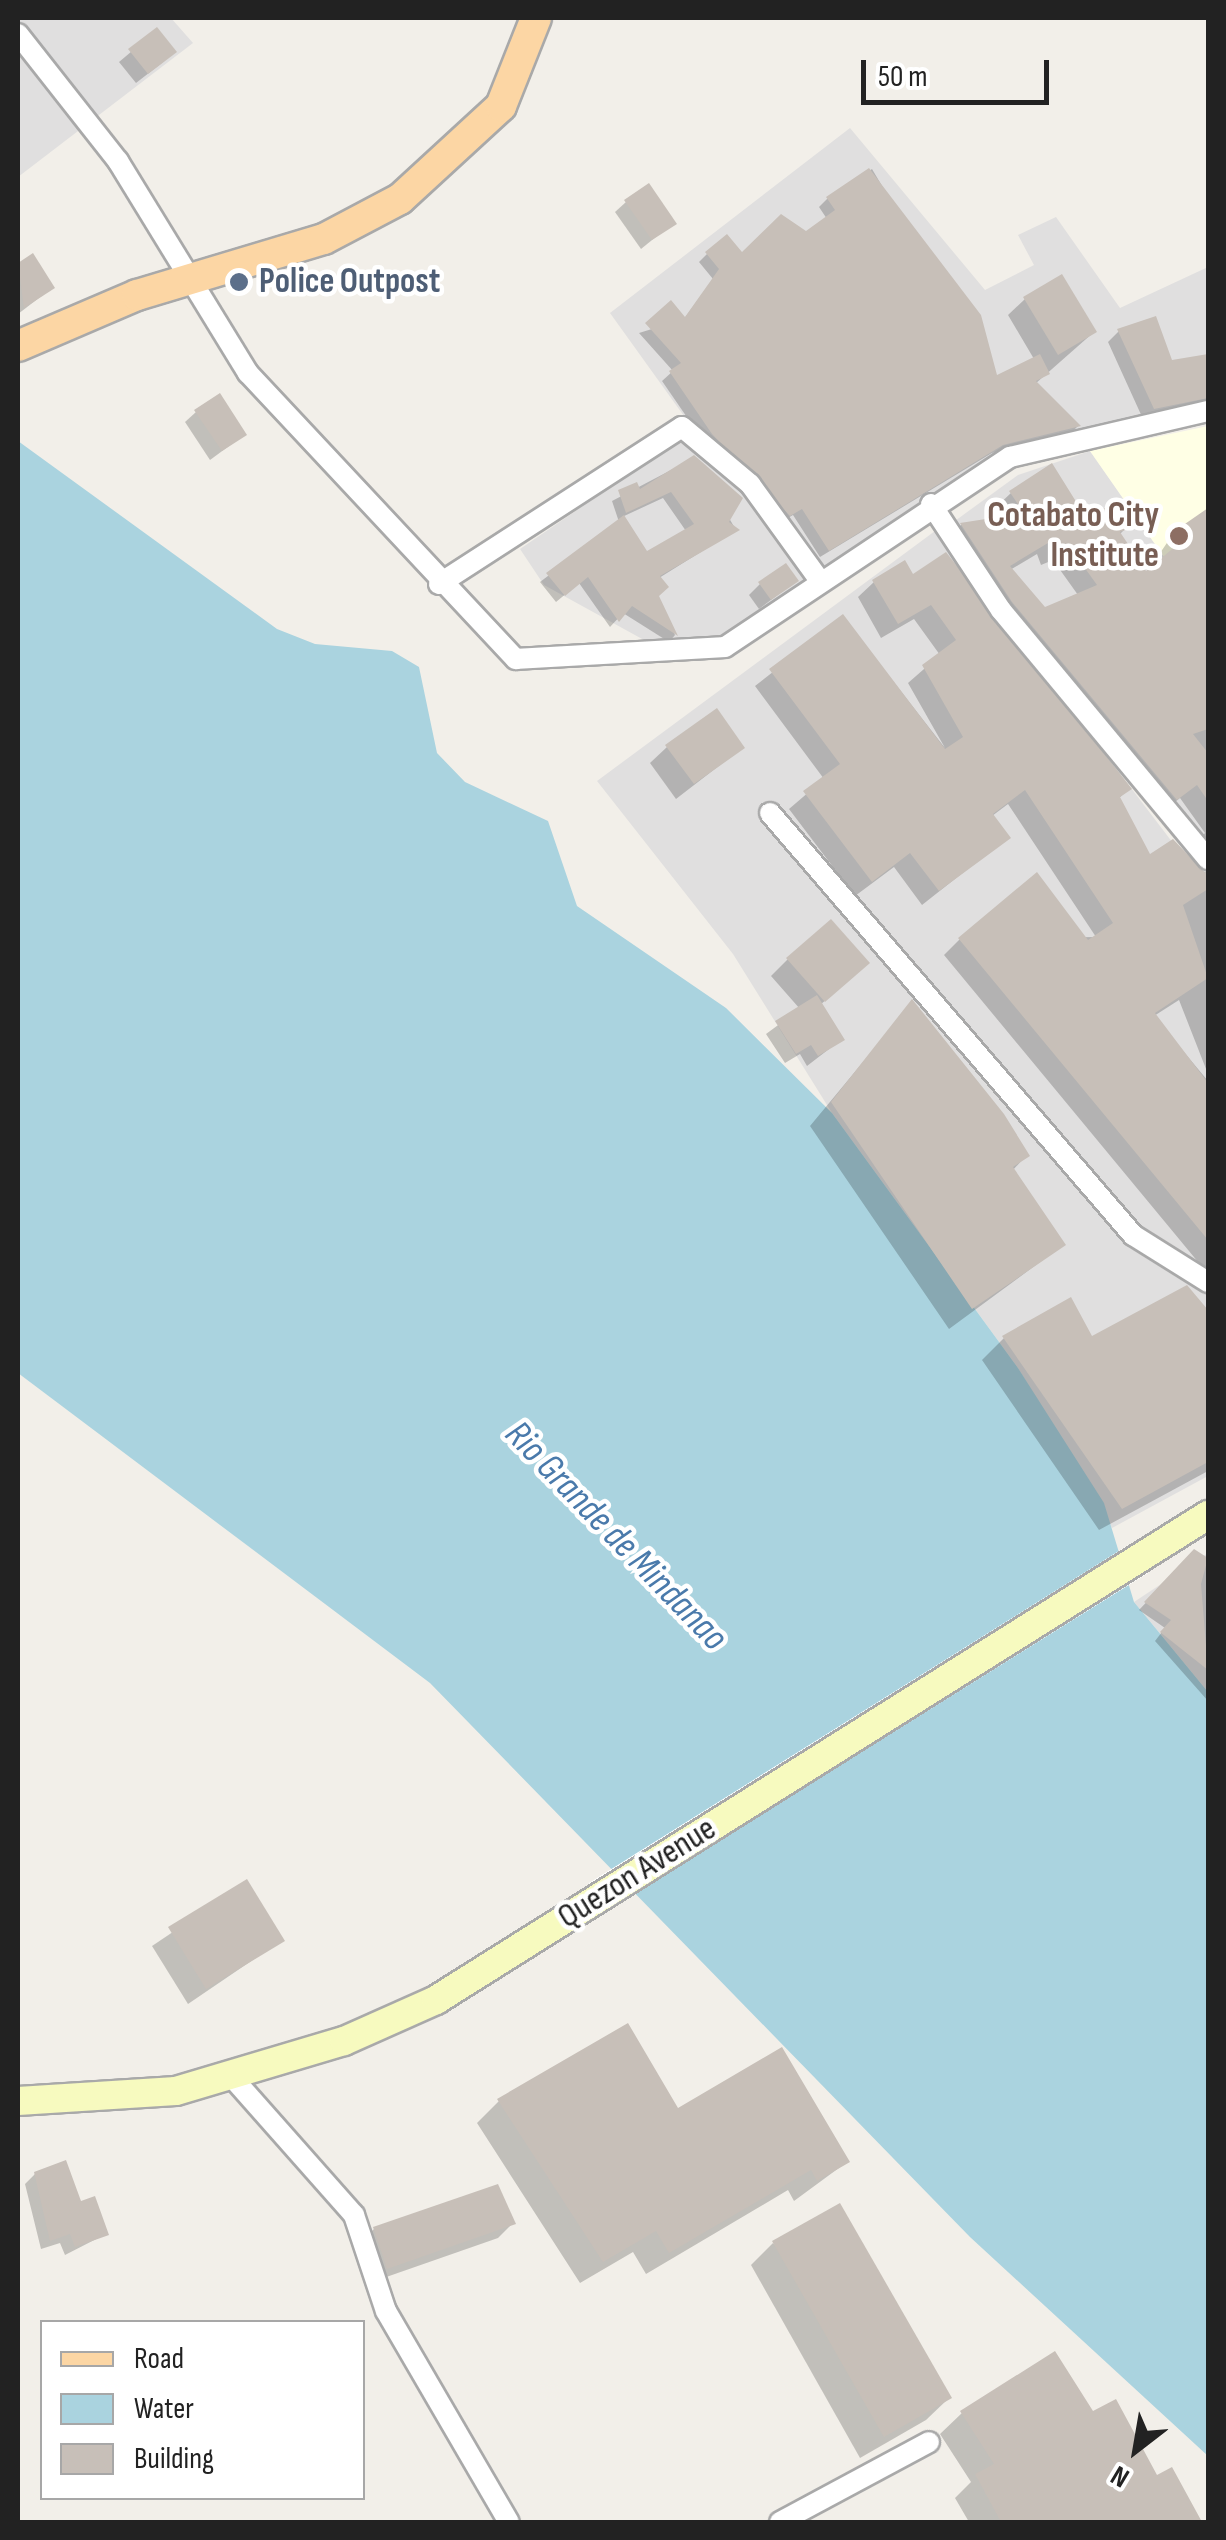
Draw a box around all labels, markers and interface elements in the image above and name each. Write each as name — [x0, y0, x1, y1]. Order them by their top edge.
scale bar — [866, 40, 1054, 102]
text: 50 m — [878, 59, 927, 95]
place label: Police Outpost — [259, 261, 440, 303]
marker: Police Outpost — [228, 271, 250, 293]
place label: Cotabato City Institute — [987, 495, 1159, 577]
marker: Cotabato City Institute — [1168, 525, 1190, 547]
water label: Rio Grande de Mindanao — [495, 1412, 737, 1660]
street label: Quezon Avenue — [550, 1808, 724, 1938]
legend — [40, 2320, 365, 2500]
text: Road — [134, 2341, 184, 2377]
text: Water — [134, 2391, 194, 2427]
north arrow — [1086, 2400, 1186, 2500]
text: Building — [134, 2441, 214, 2477]
text: N — [1105, 2458, 1135, 2494]

